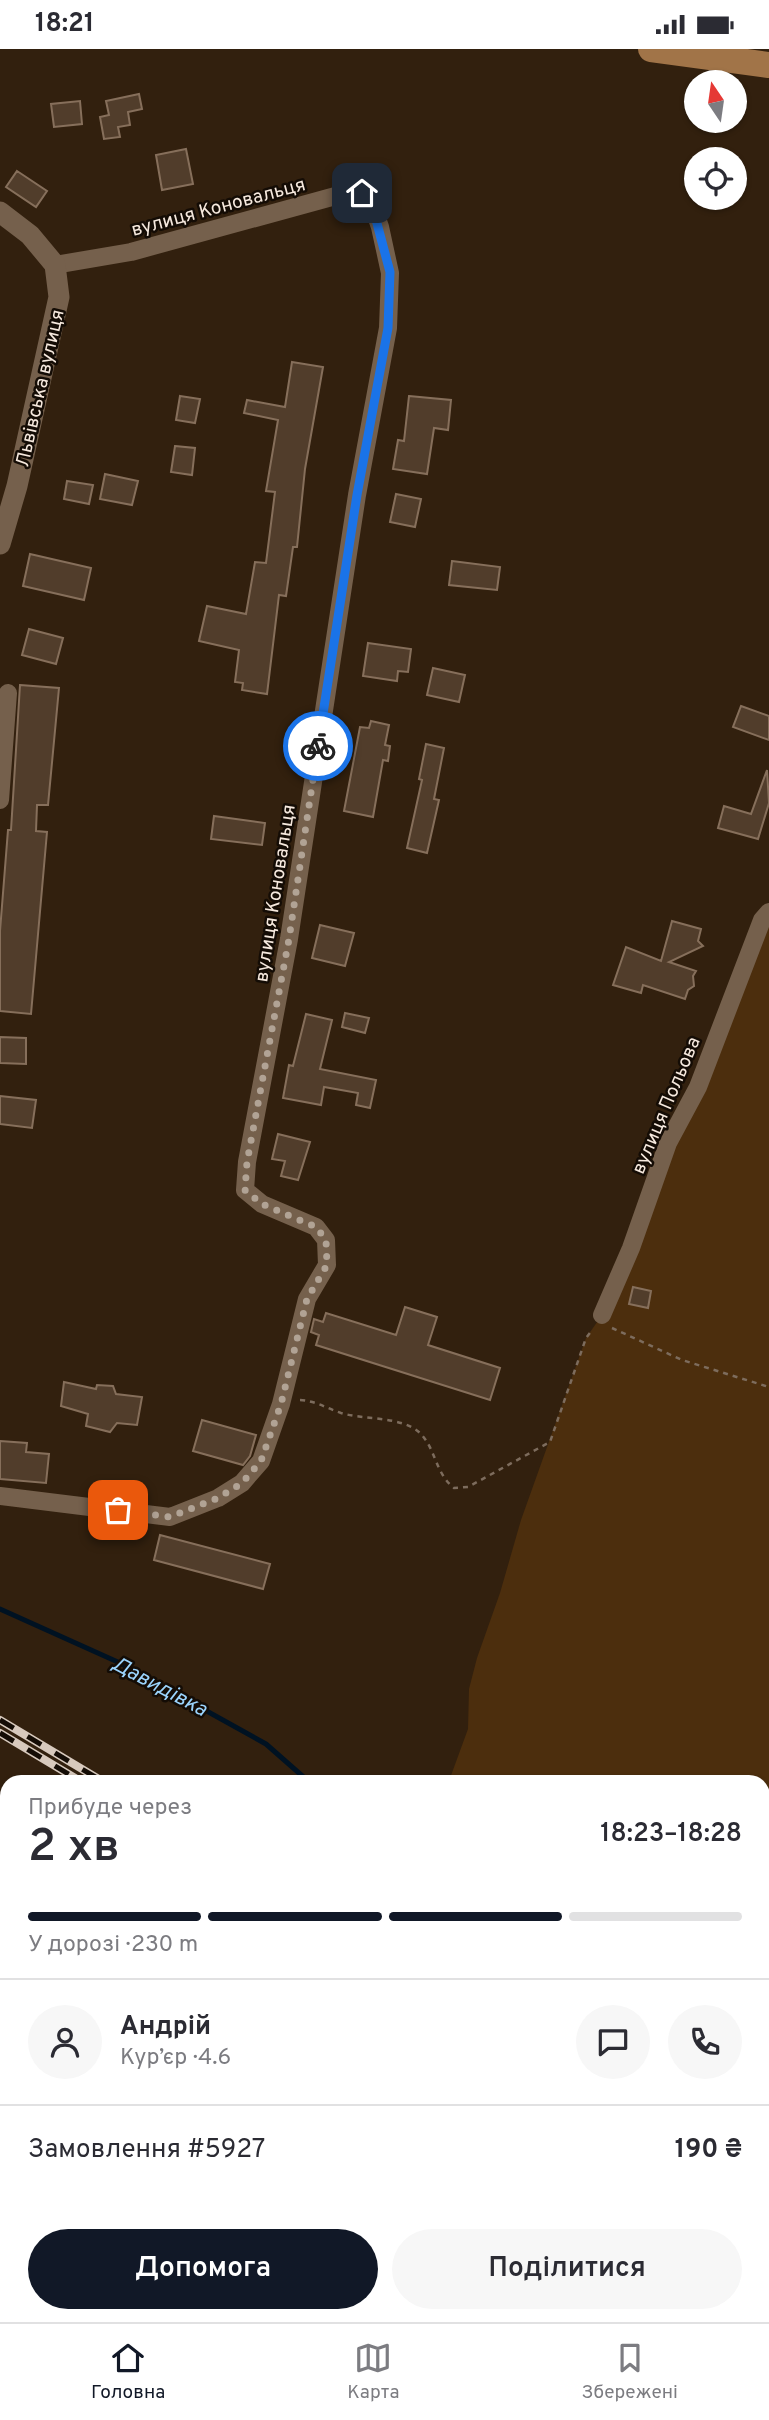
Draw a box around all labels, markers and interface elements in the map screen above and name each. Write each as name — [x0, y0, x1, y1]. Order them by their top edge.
text: 18:21 — [35, 8, 94, 41]
north arrow — [684, 70, 747, 133]
map controls — [684, 70, 747, 210]
button: locate — [684, 147, 747, 210]
pin — [332, 163, 392, 223]
street label: вулиця Коновальця — [129, 173, 308, 243]
icon: home — [343, 174, 381, 212]
street label: Львівська вулиця — [11, 307, 71, 470]
courier — [283, 711, 353, 781]
icon: bike — [299, 727, 337, 765]
street label: вулиця Коновальця — [250, 803, 302, 984]
street label: вулиця Польова — [627, 1034, 707, 1178]
pin — [88, 1480, 148, 1540]
icon: bag — [99, 1491, 137, 1529]
water label: Давидівка — [107, 1651, 212, 1724]
text: Прибуде через — [28, 1794, 192, 1823]
text: 18:23–18:28 — [600, 1818, 742, 1851]
text: 2 хв — [28, 1819, 120, 1878]
text: У дорозі · 230 m — [28, 1931, 198, 1960]
button: person — [28, 2005, 102, 2079]
button: chat — [576, 2005, 650, 2079]
button: phone — [668, 2005, 742, 2079]
text: Андрій — [120, 2011, 211, 2044]
text: Кур’єр · 4.6 — [120, 2044, 231, 2073]
text: Замовлення #5927 — [28, 2134, 265, 2167]
text: 190 ₴ — [675, 2134, 742, 2167]
button: Допомога — [28, 2229, 378, 2309]
button: Поділитися — [392, 2229, 742, 2309]
tab: Головна — [91, 2339, 165, 2405]
tab: Карта — [347, 2339, 399, 2405]
tab: Збережені — [582, 2339, 678, 2405]

